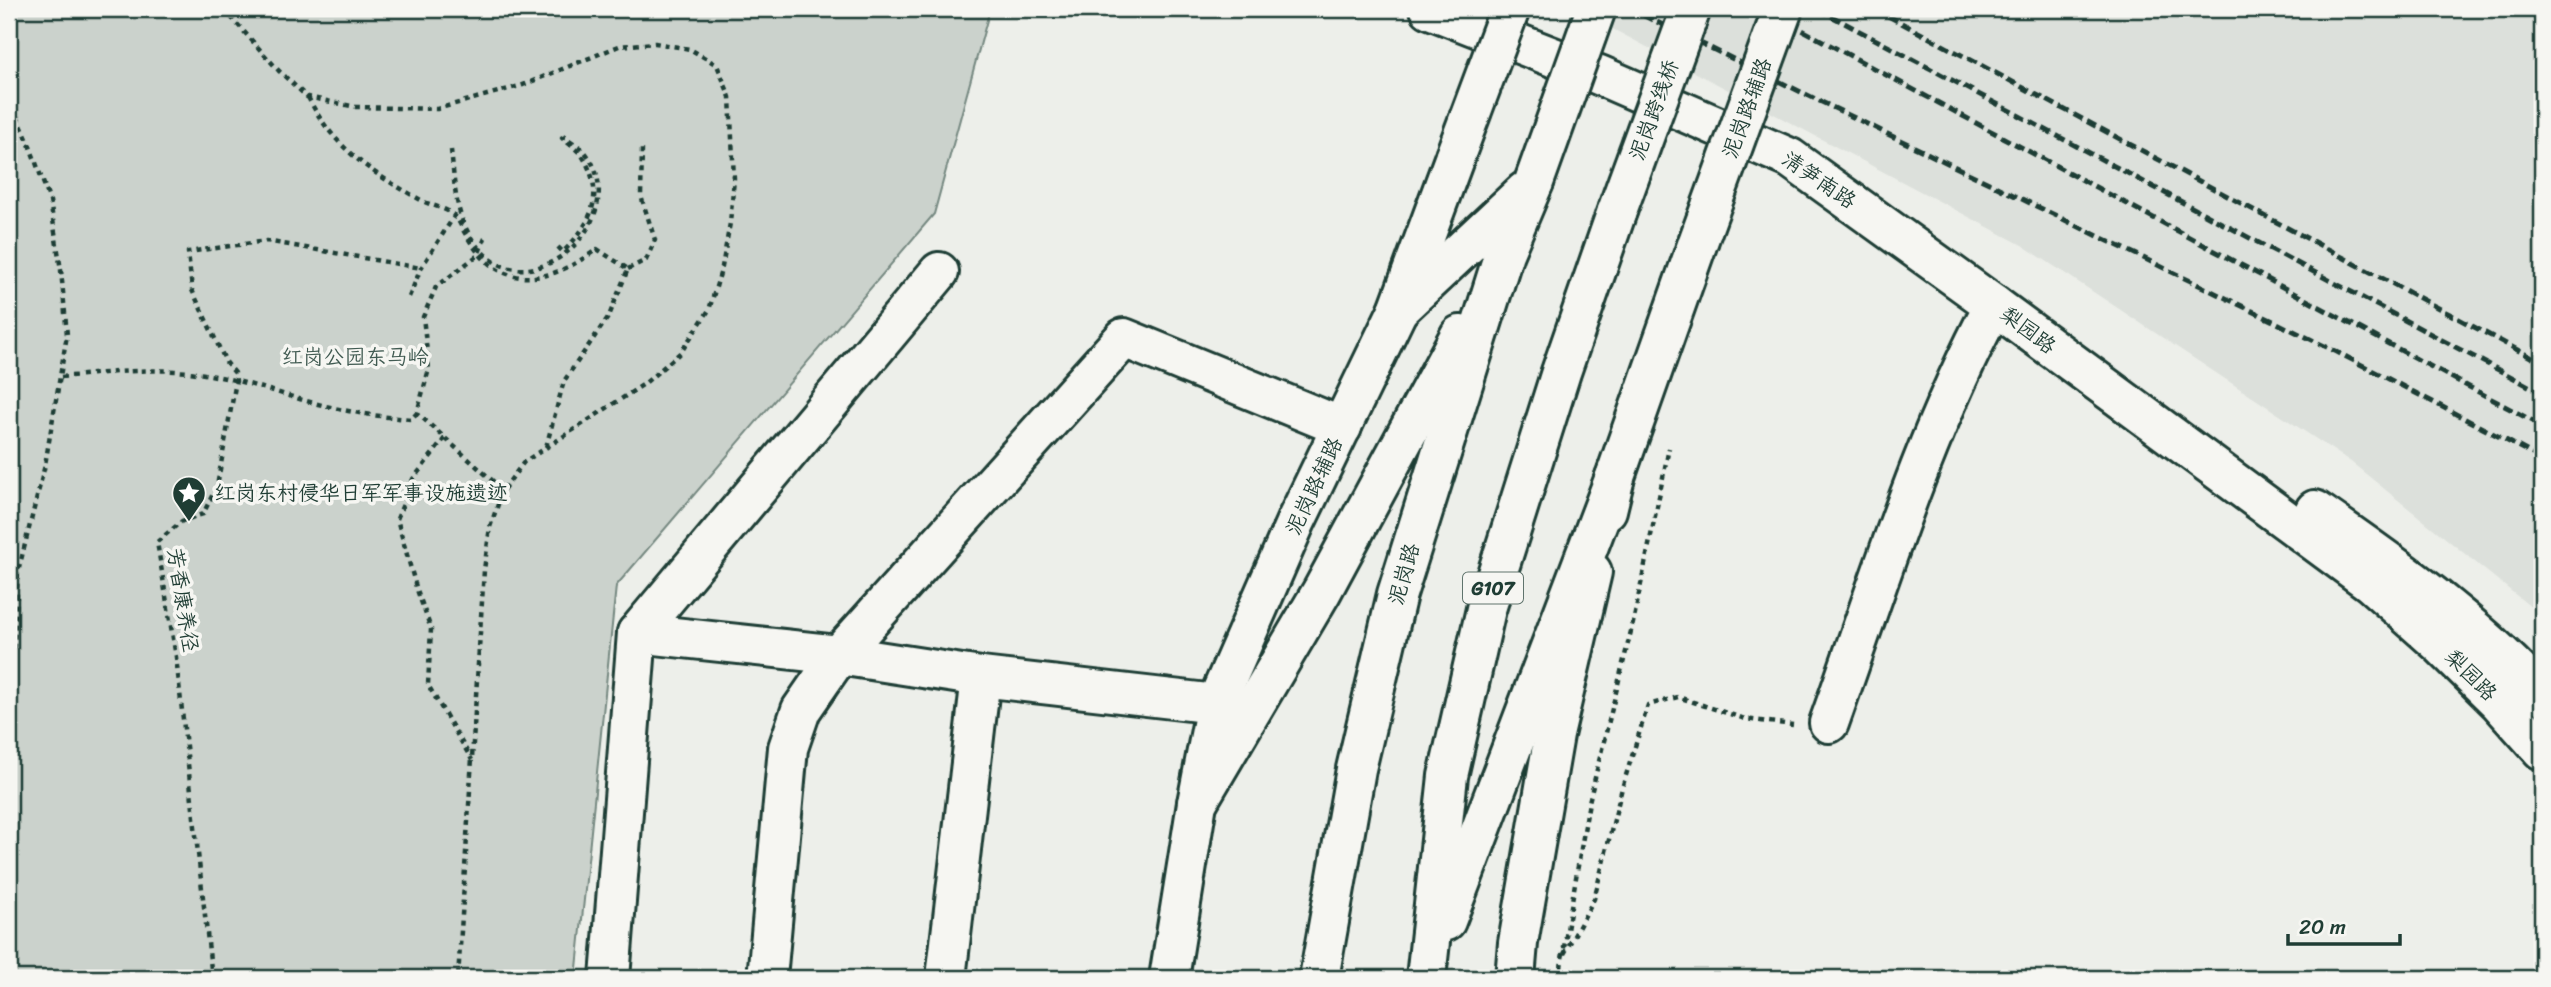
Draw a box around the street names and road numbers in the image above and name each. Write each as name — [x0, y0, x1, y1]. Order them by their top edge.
street label: 泥岗路辅路 — [1711, 52, 1783, 164]
street label: 泥岗跨线桥 — [1618, 54, 1690, 166]
street label: 清笋南路 — [1774, 141, 1864, 219]
street label: 梨园路 — [1991, 296, 2065, 364]
street label: 泥岗路辅路 — [1275, 430, 1353, 542]
street label: 泥岗路 — [1377, 538, 1431, 610]
street label: 芳香康养径 — [156, 545, 210, 655]
road number: G107 — [1463, 572, 1523, 604]
street label: 梨园路 — [2435, 639, 2507, 711]

